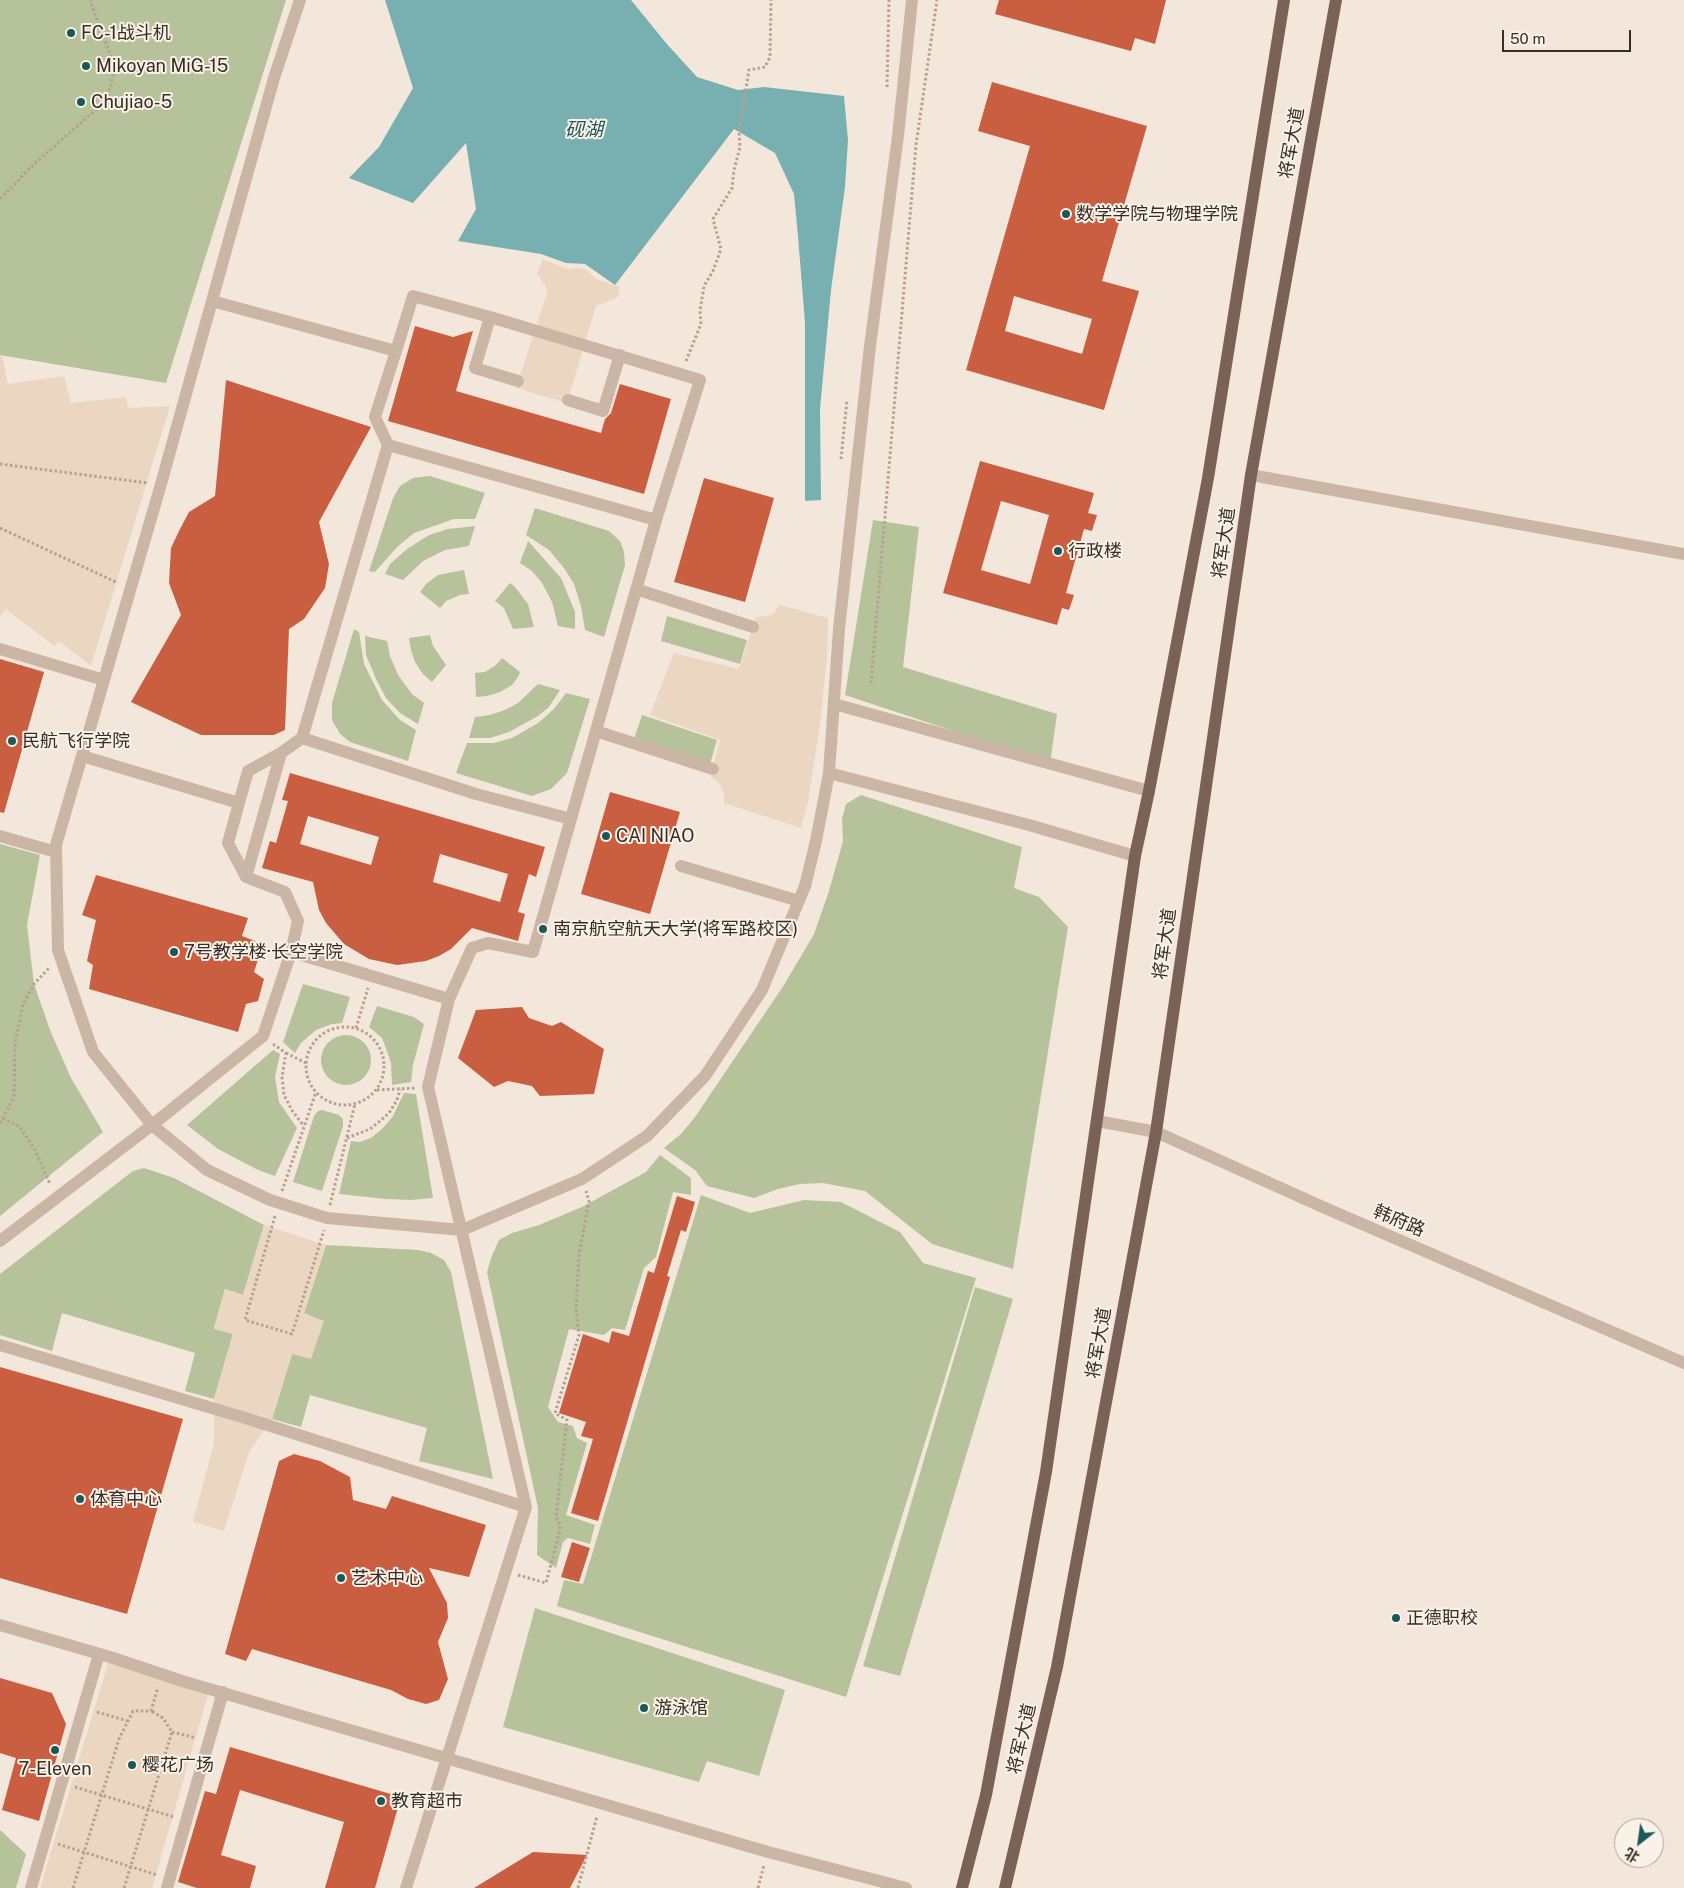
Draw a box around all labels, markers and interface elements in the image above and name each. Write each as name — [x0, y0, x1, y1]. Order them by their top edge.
scale bar — [1504, 20, 1633, 52]
place label: FC-1战斗机 — [81, 22, 171, 44]
marker: FC-1战斗机 — [65, 27, 77, 39]
text: 50 m — [1510, 30, 1545, 47]
place label: Mikoyan MiG-15 — [96, 55, 228, 77]
marker: Mikoyan MiG-15 — [80, 60, 92, 72]
place label: Chujiao-5 — [91, 91, 172, 113]
marker: Chujiao-5 — [75, 96, 87, 108]
street label: 将军大道 — [1275, 106, 1309, 180]
water label: 砚湖 — [565, 119, 603, 141]
place label: 数学学院与物理学院 — [1076, 203, 1238, 225]
marker: 数学学院与物理学院 — [1060, 208, 1072, 220]
street label: 将军大道 — [1208, 506, 1240, 580]
place label: 行政楼 — [1068, 540, 1122, 562]
marker: 行政楼 — [1052, 545, 1064, 557]
place label: 民航飞行学院 — [22, 730, 130, 752]
marker: 民航飞行学院 — [6, 735, 18, 747]
place label: CAI NIAO — [616, 825, 694, 847]
marker: CAI NIAO — [600, 830, 612, 842]
street label: 将军大道 — [1149, 907, 1181, 981]
place label: 南京航空航天大学(将军路校区) — [553, 918, 798, 940]
marker: 南京航空航天大学(将军路校区) — [537, 923, 549, 935]
place label: 7号教学楼·长空学院 — [184, 941, 343, 963]
marker: 7号教学楼·长空学院 — [168, 946, 180, 958]
street label: 韩府路 — [1370, 1201, 1428, 1241]
street label: 将军大道 — [1082, 1306, 1116, 1380]
place label: 体育中心 — [90, 1488, 162, 1510]
marker: 体育中心 — [74, 1493, 86, 1505]
place label: 艺术中心 — [351, 1567, 423, 1589]
marker: 艺术中心 — [335, 1572, 347, 1584]
place label: 正德职校 — [1406, 1607, 1478, 1629]
marker: 正德职校 — [1390, 1612, 1402, 1624]
place label: 游泳馆 — [654, 1697, 708, 1719]
street label: 将军大道 — [1003, 1701, 1041, 1777]
marker: 游泳馆 — [638, 1702, 650, 1714]
marker: 7-Eleven — [49, 1744, 61, 1756]
place label: 樱花广场 — [142, 1754, 214, 1776]
place label: 7-Eleven — [18, 1758, 92, 1780]
marker: 樱花广场 — [126, 1759, 138, 1771]
place label: 教育超市 — [391, 1790, 463, 1812]
marker: 教育超市 — [375, 1795, 387, 1807]
north arrow — [1614, 1818, 1664, 1868]
text: 北 — [1622, 1845, 1642, 1866]

